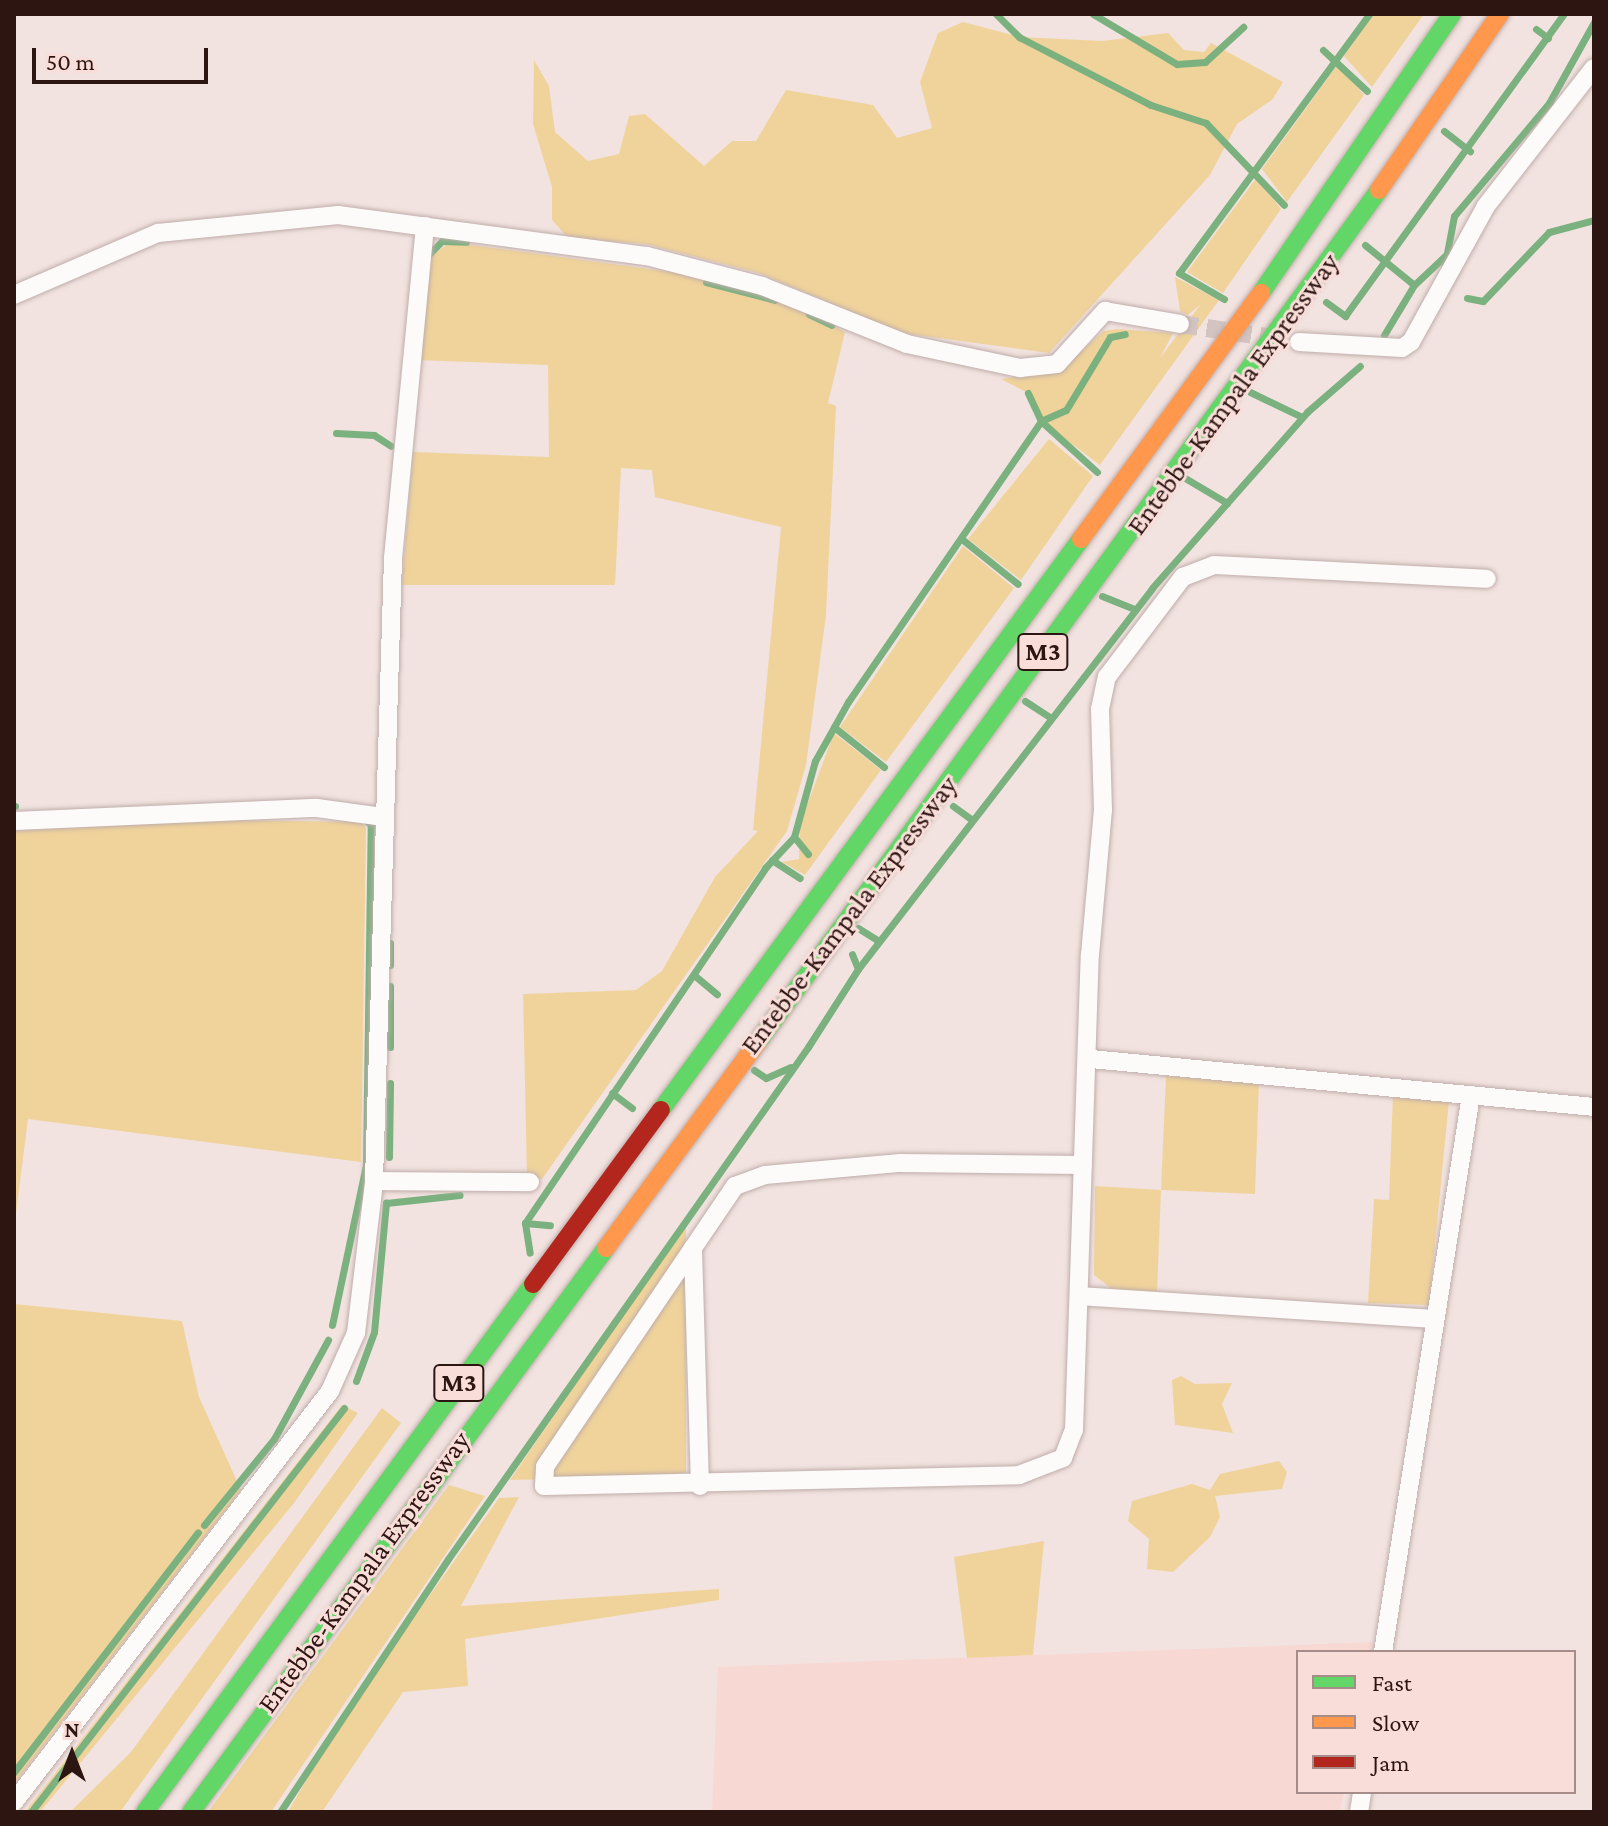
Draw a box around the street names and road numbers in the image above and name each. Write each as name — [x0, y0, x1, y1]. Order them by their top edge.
street label: Entebbe-Kampala Expressway — [1120, 247, 1346, 541]
road number: M3 — [1017, 630, 1069, 674]
street label: Entebbe-Kampala Expressway — [733, 769, 965, 1061]
road number: M3 — [433, 1361, 485, 1405]
street label: Entebbe-Kampala Expressway — [251, 1425, 477, 1719]

